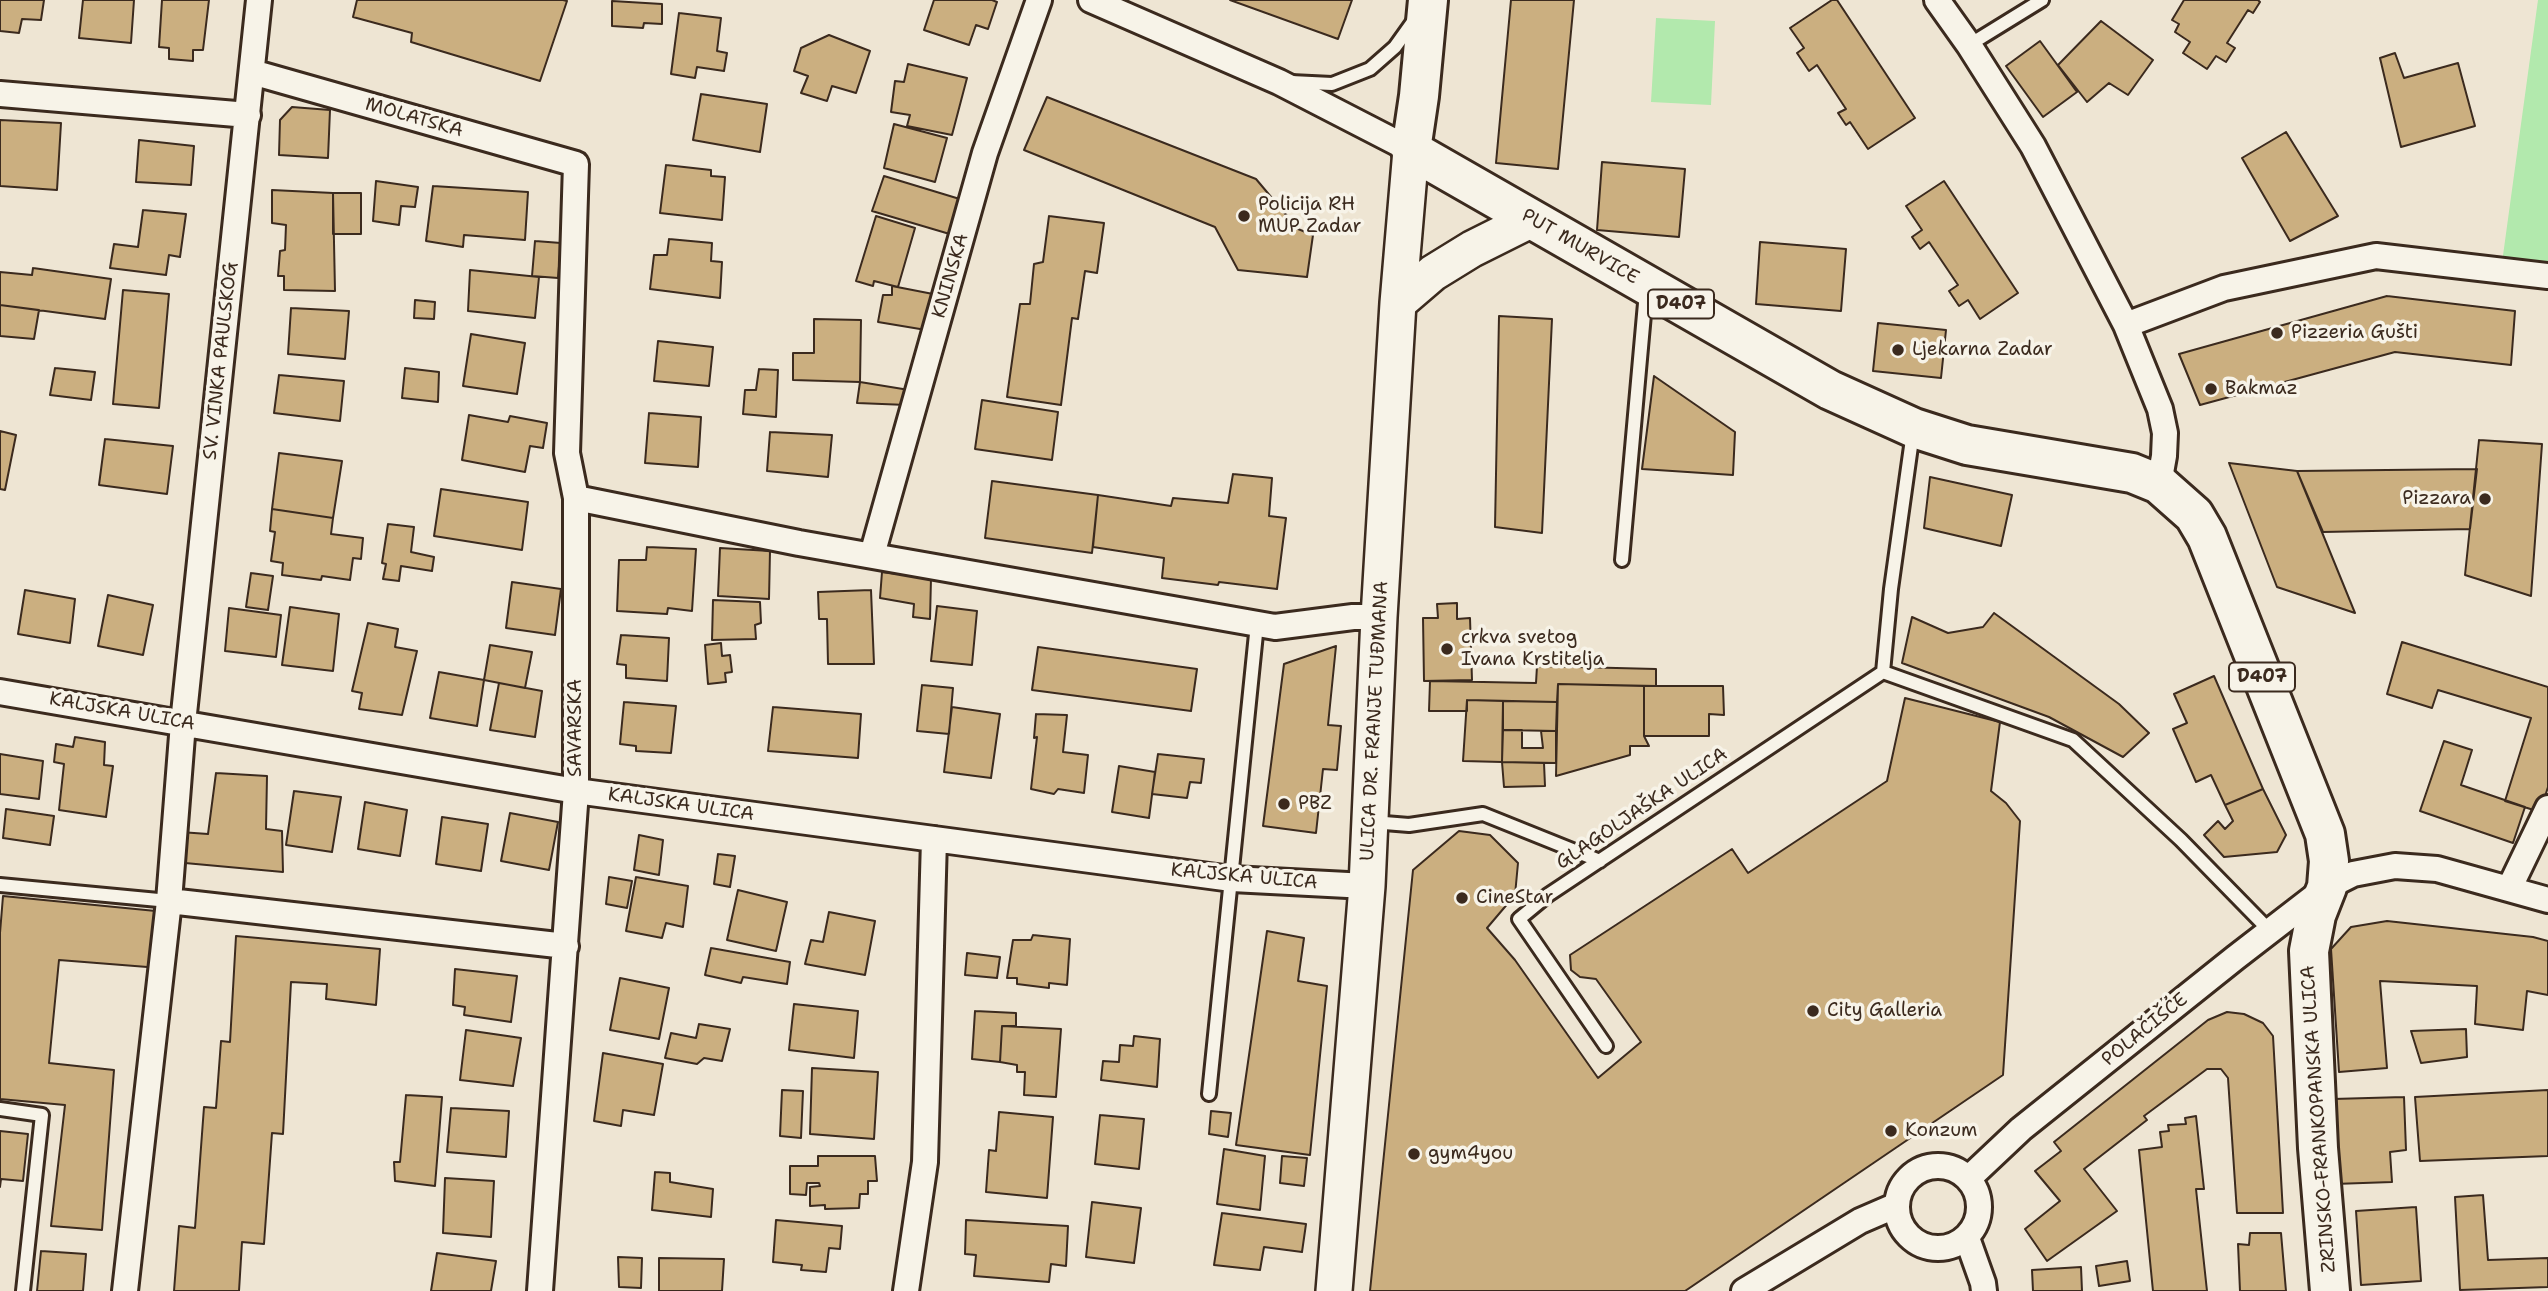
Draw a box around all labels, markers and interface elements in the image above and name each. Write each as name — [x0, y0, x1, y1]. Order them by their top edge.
street label: MOLATSKA — [363, 93, 465, 143]
place label: Policija RH MUP Zadar — [1258, 194, 1362, 238]
street label: PUT MURVICE — [1517, 204, 1643, 290]
marker: Policija RH MUP Zadar — [1236, 208, 1252, 224]
street label: KNINSKA — [928, 231, 974, 321]
street label: SV. VINKA PAULSKOG — [199, 261, 243, 461]
road number: D407 — [1648, 290, 1714, 318]
place label: Pizzeria Gušti — [2291, 322, 2418, 344]
marker: Pizzeria Gušti — [2269, 325, 2285, 341]
place label: Ljekarna Zadar — [1912, 339, 2053, 361]
marker: Ljekarna Zadar — [1890, 342, 1906, 358]
place label: Bakmaz — [2225, 378, 2298, 400]
marker: Bakmaz — [2203, 381, 2219, 397]
place label: Pizzara — [2402, 488, 2471, 510]
marker: Pizzara — [2477, 491, 2493, 507]
street label: ULICA DR. FRANJE TUĐMANA — [1356, 580, 1394, 862]
place label: crkva svetog Ivana Krstitelja — [1461, 627, 1604, 671]
marker: crkva svetog Ivana Krstitelja — [1439, 641, 1455, 657]
road number: D407 — [2229, 662, 2295, 692]
street label: SAVARSKA — [565, 679, 587, 777]
street label: KALJSKA ULICA — [47, 688, 197, 736]
street label: GLAGOLJAŠKA ULICA — [1552, 743, 1732, 875]
street label: KALJSKA ULICA — [606, 783, 756, 827]
place label: PBZ — [1298, 793, 1332, 815]
marker: PBZ — [1276, 796, 1292, 812]
street label: KALJSKA ULICA — [1170, 859, 1318, 895]
place label: CineStar — [1476, 887, 1553, 909]
marker: CineStar — [1454, 890, 1470, 906]
street label: ZRINSKO-FRANKOPANSKA ULICA — [2297, 965, 2341, 1273]
street label: POLAČIŠĆE — [2097, 988, 2193, 1072]
place label: City Galleria — [1827, 1000, 1942, 1022]
marker: City Galleria — [1805, 1003, 1821, 1019]
place label: Konzum — [1905, 1120, 1977, 1142]
marker: Konzum — [1883, 1123, 1899, 1139]
place label: gym4you — [1428, 1143, 1513, 1165]
marker: gym4you — [1406, 1146, 1422, 1162]

